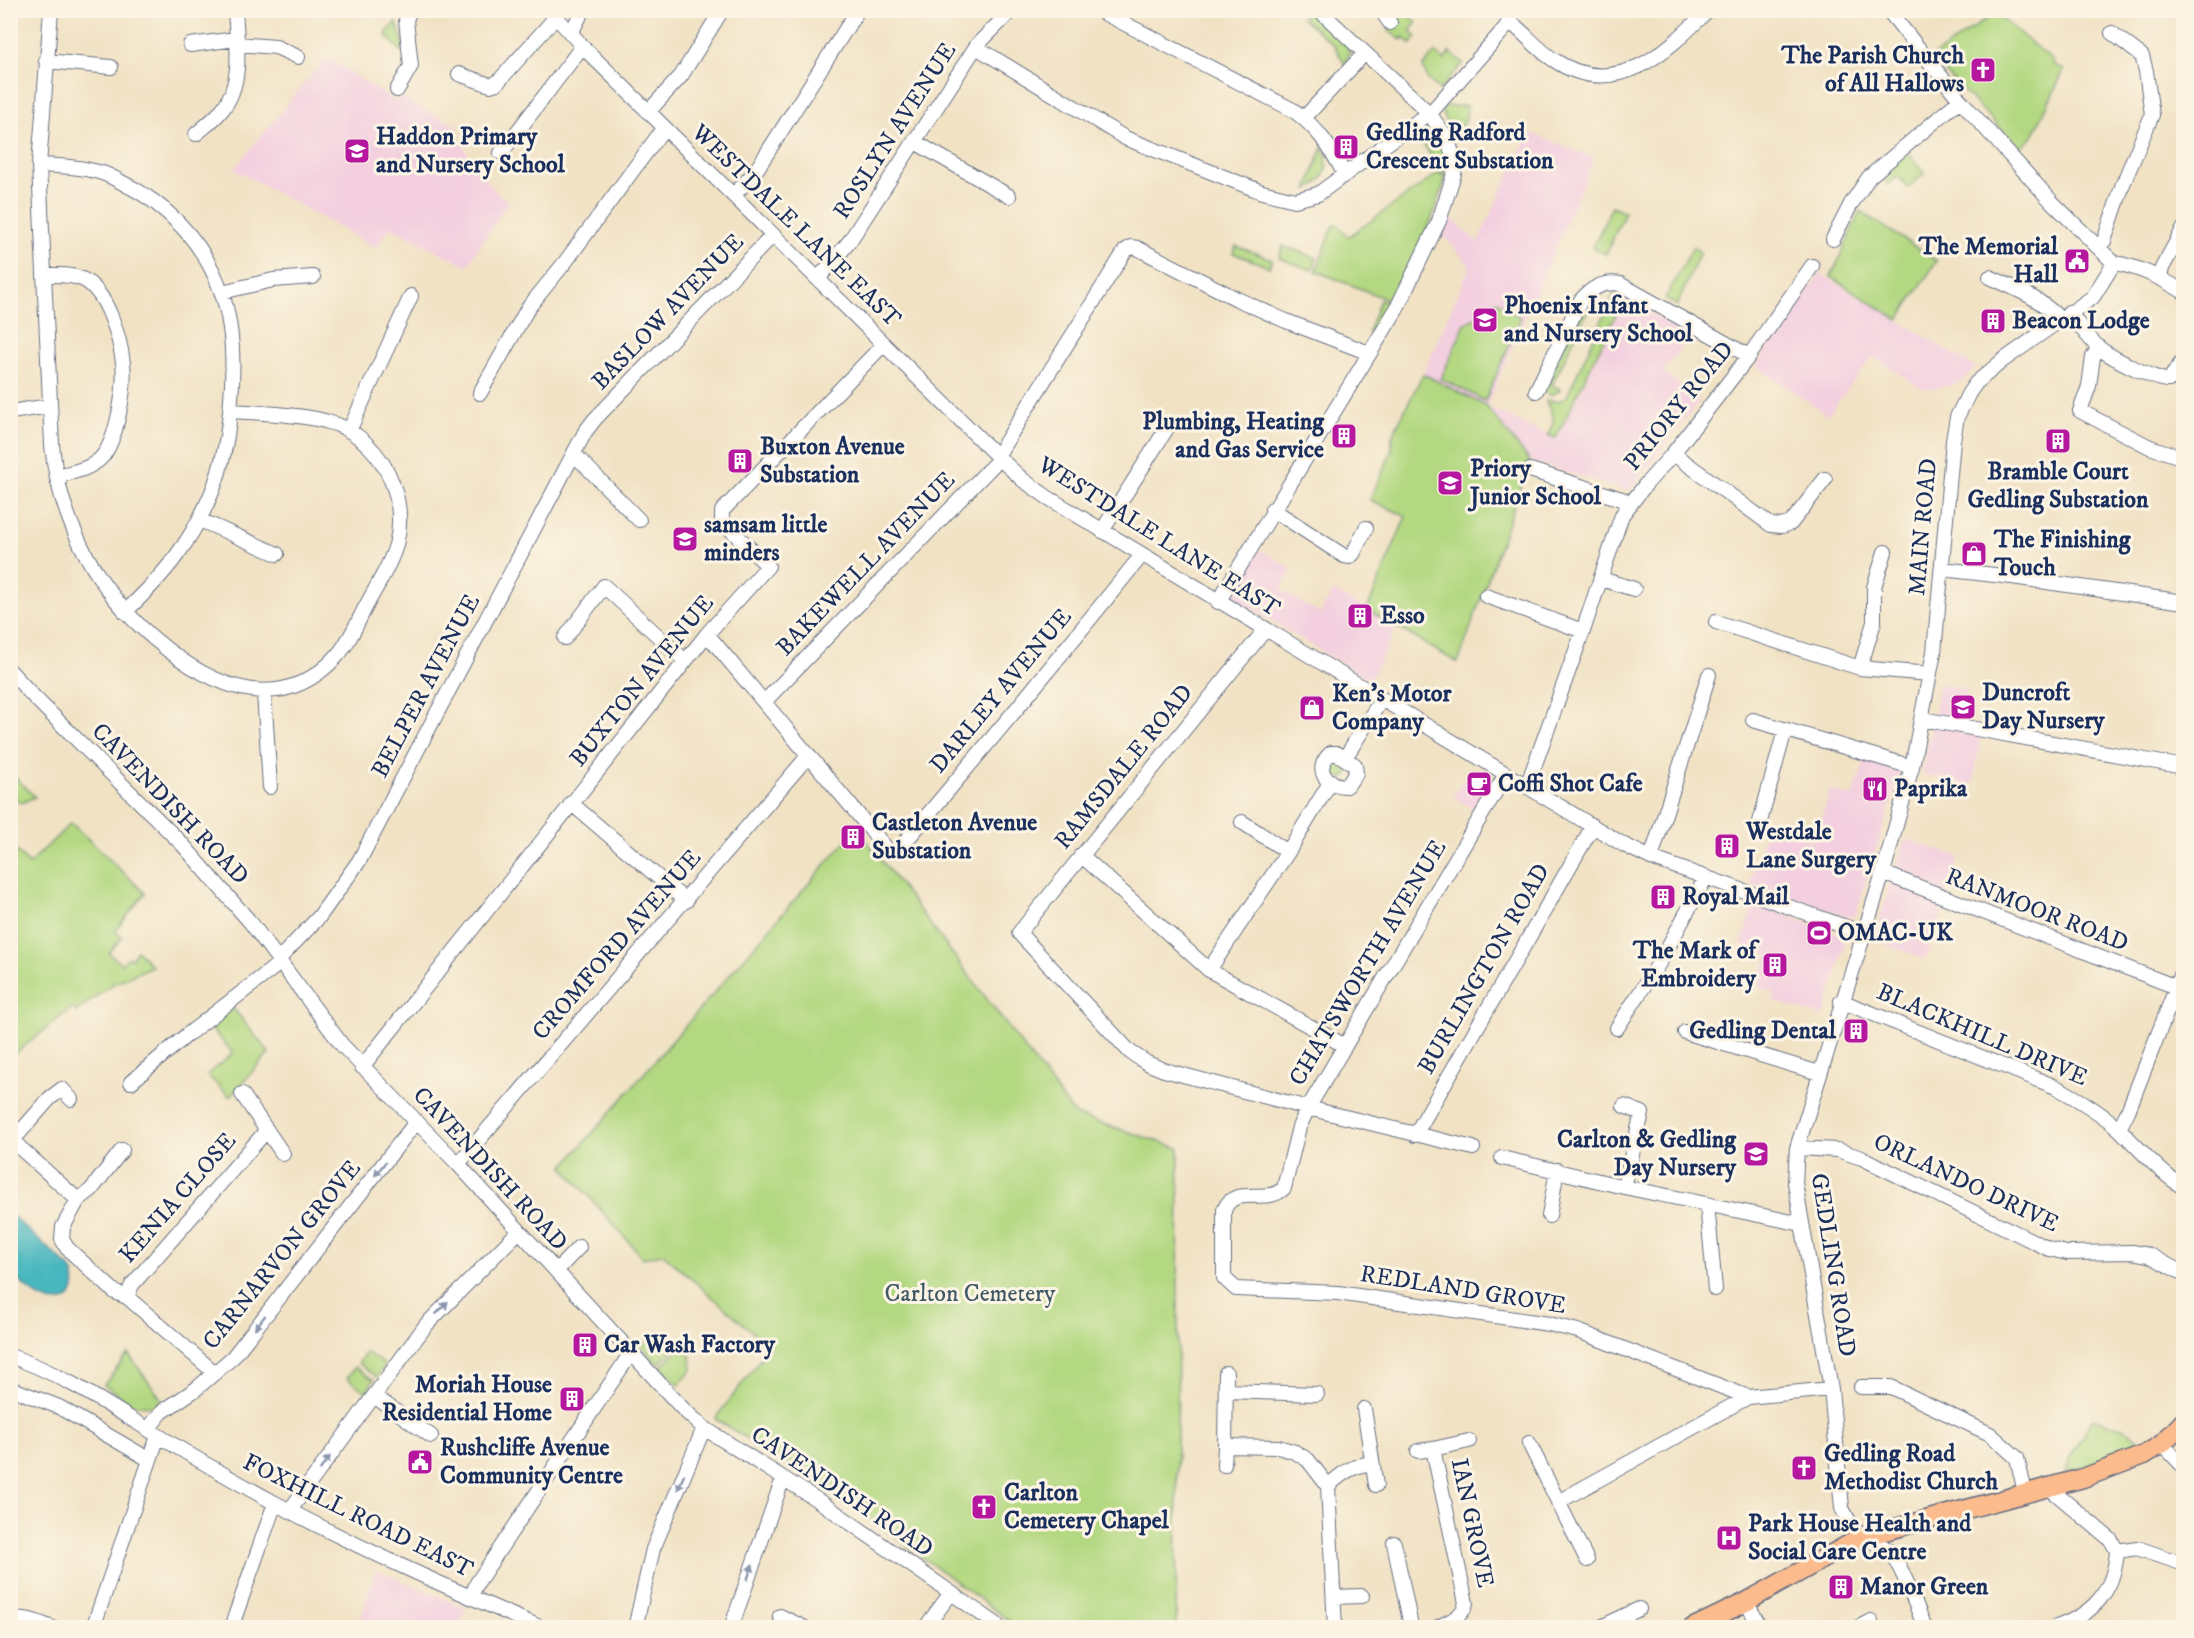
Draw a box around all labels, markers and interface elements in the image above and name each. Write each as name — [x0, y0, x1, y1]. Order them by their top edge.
street label: ROSLYN AVENUE — [827, 37, 963, 225]
place label: The Parish Church of All Hallows — [1780, 41, 1964, 99]
church icon: The Parish Church of All Hallows — [1968, 55, 1998, 85]
street label: WESTDALE LANE EAST — [684, 117, 907, 334]
place label: Gedling Radford Crescent Substation — [1366, 118, 1554, 176]
place label: Haddon Primary and Nursery School — [376, 122, 566, 180]
building icon: Gedling Radford Crescent Substation — [1331, 132, 1361, 162]
school or university icon: Haddon Primary and Nursery School — [342, 136, 372, 166]
street label: BASLOW AVENUE — [586, 227, 750, 397]
place label: The Memorial Hall — [1918, 232, 2059, 290]
public building icon: The Memorial Hall — [2062, 246, 2092, 276]
place label: Phoenix Infant and Nursery School — [1504, 291, 1694, 349]
school or university icon: Phoenix Infant and Nursery School — [1470, 305, 1500, 335]
building icon: Beacon Lodge — [1978, 306, 2008, 336]
place label: Beacon Lodge — [2012, 306, 2150, 336]
street label: PRIORY ROAD — [1618, 335, 1740, 477]
place label: Plumbing, Heating and Gas Service — [1142, 407, 1325, 465]
building icon: Plumbing, Heating and Gas Service — [1329, 421, 1359, 451]
building icon: Bramble Court Gedling Substation — [2043, 426, 2073, 456]
place label: Buxton Avenue Substation — [760, 432, 905, 490]
building icon: Buxton Avenue Substation — [725, 446, 755, 476]
street label: WESTDALE LANE EAST — [1032, 450, 1286, 624]
place label: Priory Junior School — [1467, 454, 1602, 512]
street label: MAIN ROAD — [1902, 457, 1944, 597]
place label: Bramble Court Gedling Substation — [1968, 457, 2149, 515]
street label: BAKEWELL AVENUE — [770, 465, 962, 663]
school or university icon: Priory Junior School — [1435, 468, 1465, 498]
place label: samsam little minders — [704, 510, 827, 568]
school or university icon: samsam little minders — [670, 524, 700, 554]
place label: The Finishing Touch — [1993, 525, 2132, 583]
shop icon: The Finishing Touch — [1959, 539, 1989, 569]
street label: BELPER AVENUE — [365, 589, 487, 783]
street label: BUXTON AVENUE — [563, 589, 721, 773]
building icon: Esso — [1345, 601, 1375, 631]
place label: Esso — [1380, 601, 1425, 631]
street label: DARLEY AVENUE — [923, 603, 1079, 779]
street label: RAMSDALE ROAD — [1048, 678, 1200, 856]
place label: Duncroft Day Nursery — [1982, 678, 2105, 736]
place label: Ken's Motor Company — [1332, 679, 1452, 737]
school or university icon: Duncroft Day Nursery — [1948, 692, 1978, 722]
shop icon: Ken's Motor Company — [1297, 693, 1327, 723]
street label: CAVENDISH ROAD — [85, 717, 255, 891]
cafe icon: Coffi Shot Cafe — [1464, 769, 1494, 799]
place label: Coffi Shot Cafe — [1498, 769, 1643, 799]
restaurant icon: Paprika — [1860, 774, 1890, 804]
place label: Paprika — [1894, 774, 1968, 804]
place label: Castleton Avenue Substation — [872, 808, 1037, 866]
place label: Westdale Lane Surgery — [1745, 817, 1877, 875]
building icon: Castleton Avenue Substation — [838, 822, 868, 852]
building icon: Westdale Lane Surgery — [1712, 831, 1742, 861]
street label: CHATSWORTH AVENUE — [1283, 835, 1453, 1091]
street label: CROMFORD AVENUE — [526, 843, 708, 1047]
street label: BURLINGTON ROAD — [1411, 858, 1557, 1080]
street label: RANMOOR ROAD — [1941, 861, 2133, 959]
building icon: Royal Mail — [1648, 882, 1678, 912]
place label: Royal Mail — [1682, 882, 1790, 912]
sports icon: OMAC-UK — [1804, 918, 1834, 948]
place label: OMAC-UK — [1838, 918, 1954, 948]
place label: The Mark of Embroidery — [1632, 936, 1760, 994]
building icon: The Mark of Embroidery — [1760, 950, 1790, 980]
street label: BLACKHILL DRIVE — [1872, 977, 2092, 1093]
place label: Gedling Dental — [1689, 1016, 1837, 1046]
building icon: Gedling Dental — [1841, 1016, 1871, 1046]
street label: CAVENDISH ROAD — [406, 1081, 574, 1257]
place label: Carlton & Gedling Day Nursery — [1557, 1125, 1737, 1183]
street label: KENIA CLOSE — [113, 1126, 243, 1270]
street label: ORLANDO DRIVE — [1869, 1127, 2063, 1239]
school or university icon: Carlton & Gedling Day Nursery — [1741, 1139, 1771, 1169]
street label: CARNARVON GROVE — [196, 1154, 368, 1356]
one-way arrow — [374, 1161, 386, 1176]
street label: GEDLING ROAD — [1804, 1171, 1862, 1359]
street label: REDLAND GROVE — [1358, 1259, 1568, 1321]
park label: Carlton Cemetery — [885, 1279, 1056, 1309]
one-way arrow — [435, 1302, 449, 1316]
one-way arrow — [255, 1315, 267, 1330]
building icon: Car Wash Factory — [570, 1330, 600, 1360]
place label: Car Wash Factory — [604, 1330, 775, 1360]
place label: Moriah House Residential Home — [382, 1370, 552, 1428]
building icon: Moriah House Residential Home — [557, 1384, 587, 1414]
street label: CAVENDISH ROAD — [745, 1420, 939, 1564]
place label: Rushcliffe Avenue Community Centre — [440, 1433, 623, 1491]
place label: Gedling Road Methodist Church — [1824, 1439, 1999, 1497]
street label: FOXHILL ROAD EAST — [238, 1447, 478, 1585]
public building icon: Rushcliffe Avenue Community Centre — [405, 1447, 435, 1477]
church icon: Gedling Road Methodist Church — [1789, 1453, 1819, 1483]
one-way arrow — [318, 1456, 330, 1471]
street label: IAN GROVE — [1444, 1456, 1500, 1590]
one-way arrow — [676, 1474, 686, 1492]
place label: Carlton Cemetery Chapel — [1004, 1478, 1170, 1536]
church icon: Carlton Cemetery Chapel — [969, 1492, 999, 1522]
place label: Park House Health and Social Care Centre — [1748, 1509, 1972, 1567]
hospital icon: Park House Health and Social Care Centre — [1714, 1523, 1744, 1553]
one-way arrow — [746, 1563, 756, 1581]
building icon: Manor Green — [1826, 1572, 1856, 1602]
place label: Manor Green — [1860, 1572, 1989, 1602]

